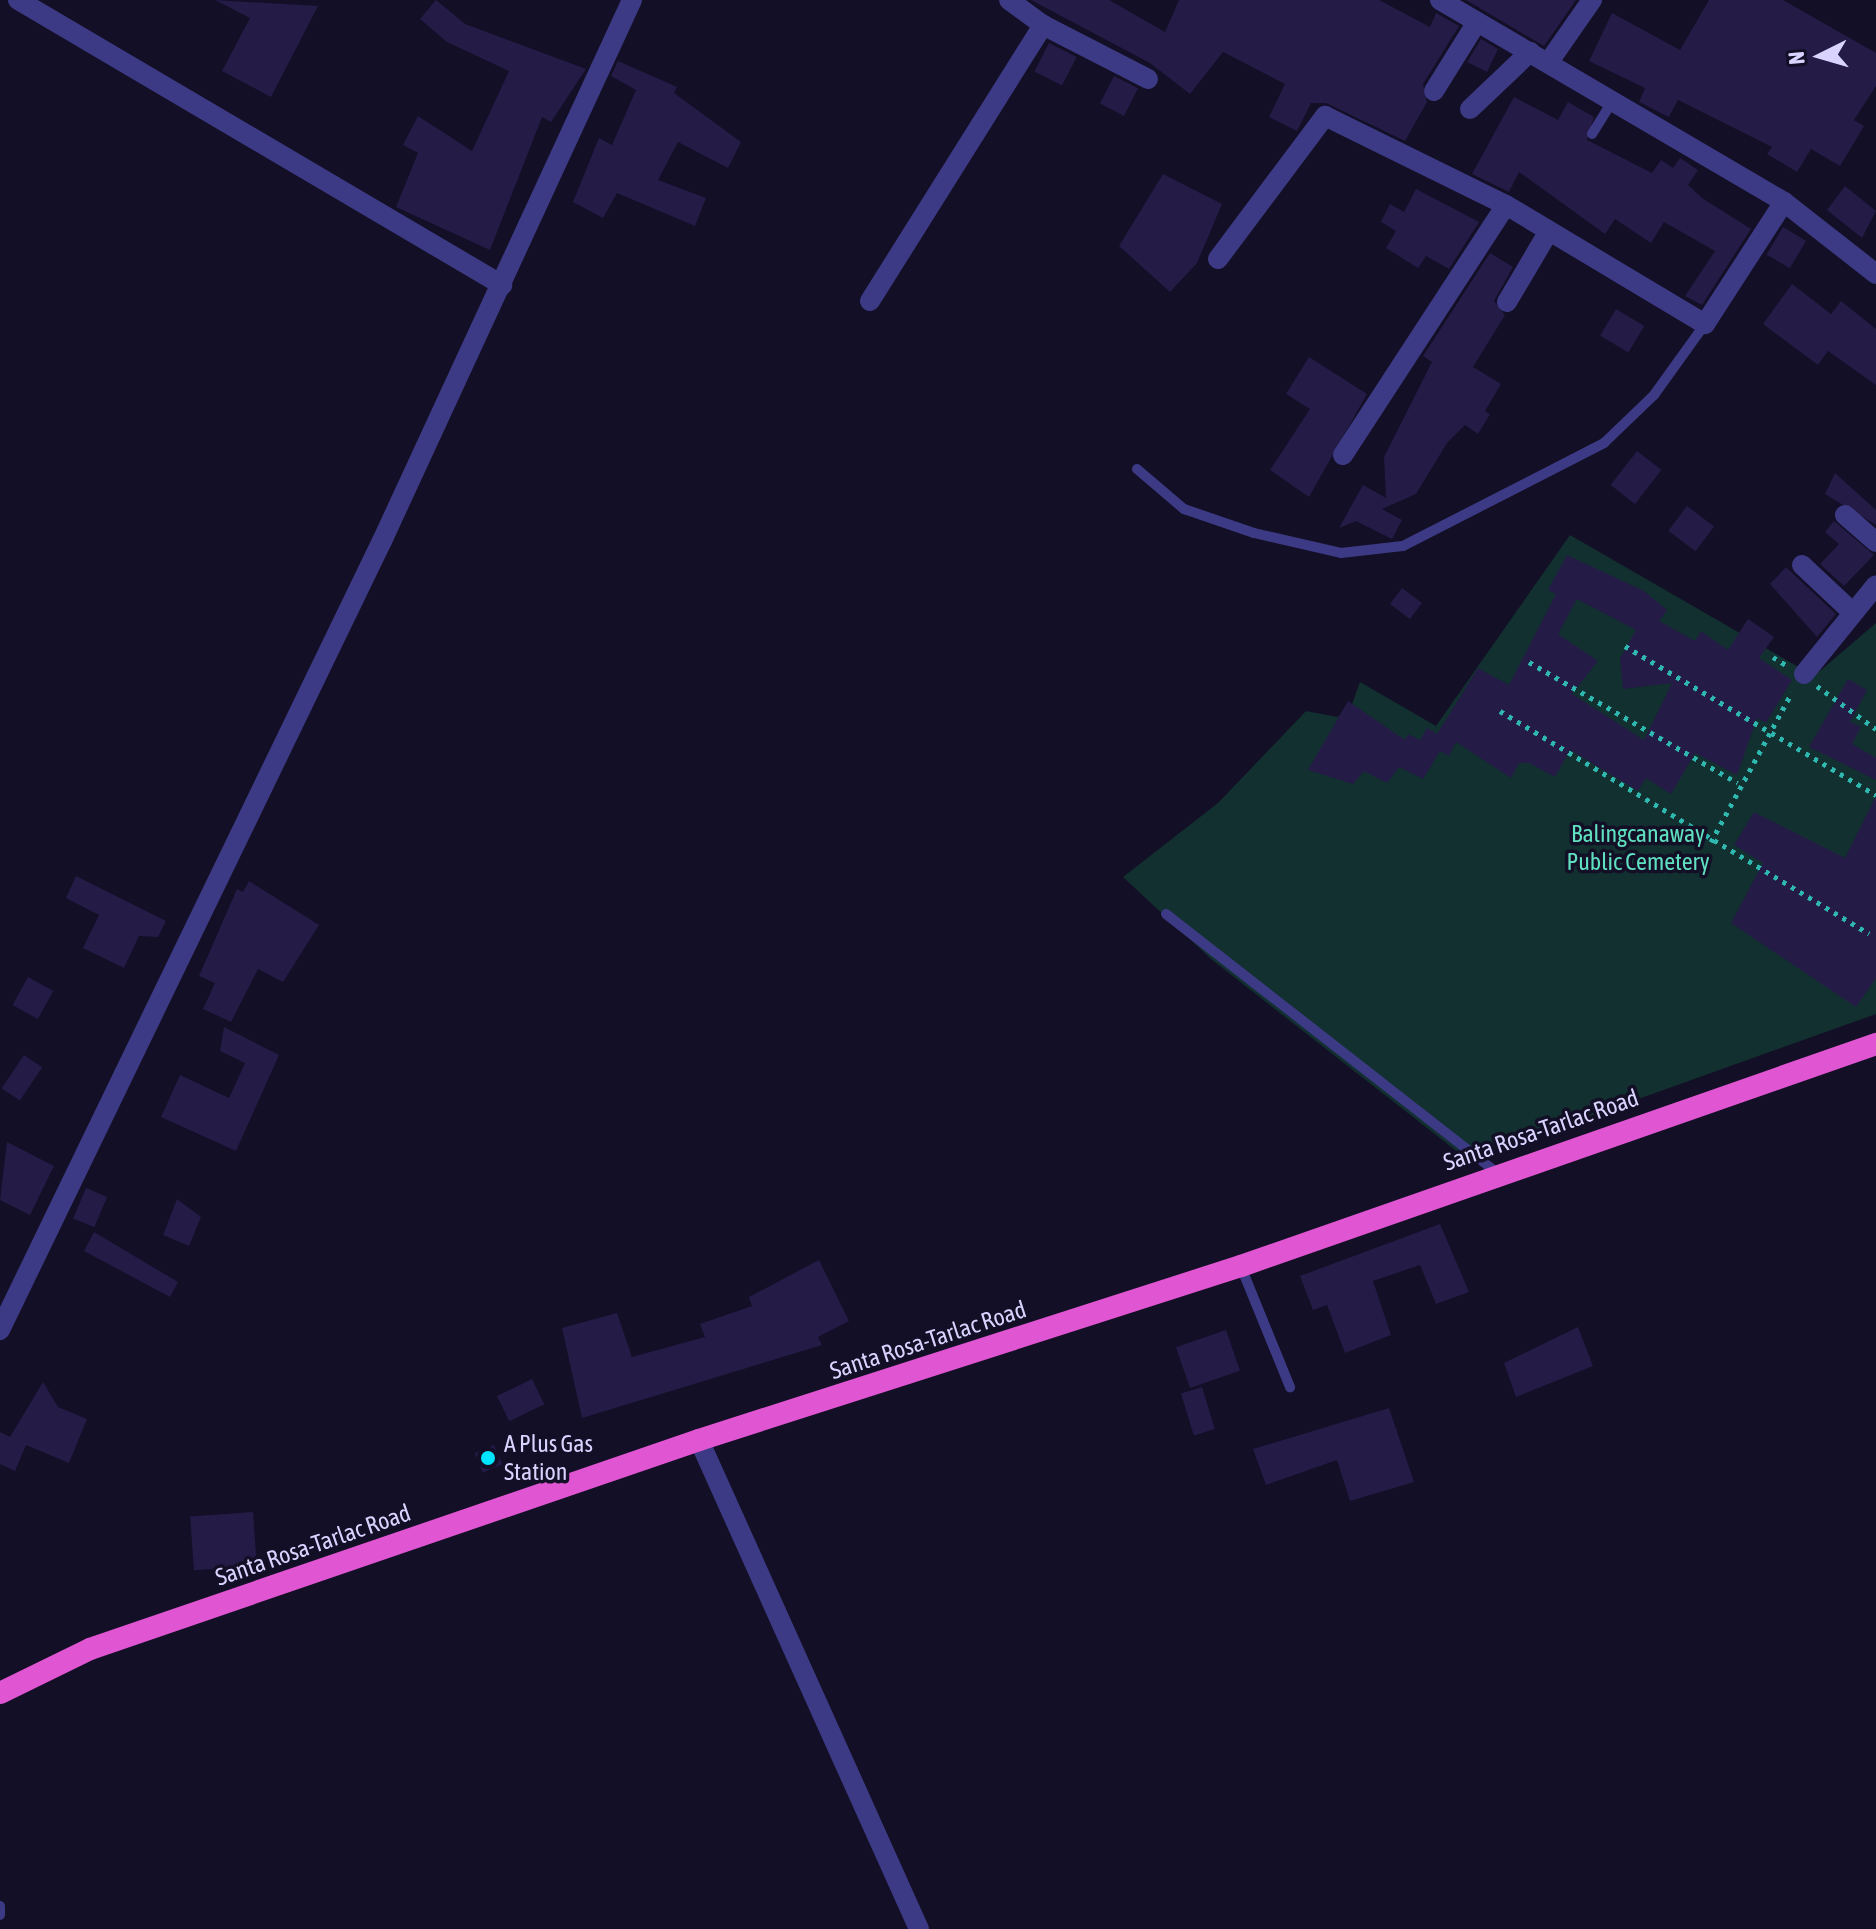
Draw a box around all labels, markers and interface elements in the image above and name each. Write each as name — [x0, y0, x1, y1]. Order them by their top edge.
north arrow — [1780, 16, 1860, 96]
text: N — [1783, 50, 1810, 66]
park label: Balingcanaway Public Cemetery — [1566, 820, 1710, 876]
street label: Santa Rosa-Tarlac Road — [1440, 1083, 1642, 1177]
street label: Santa Rosa-Tarlac Road — [826, 1295, 1030, 1385]
place label: A Plus Gas Station — [504, 1430, 593, 1486]
marker: A Plus Gas Station — [479, 1449, 497, 1467]
street label: Santa Rosa-Tarlac Road — [212, 1498, 414, 1592]

